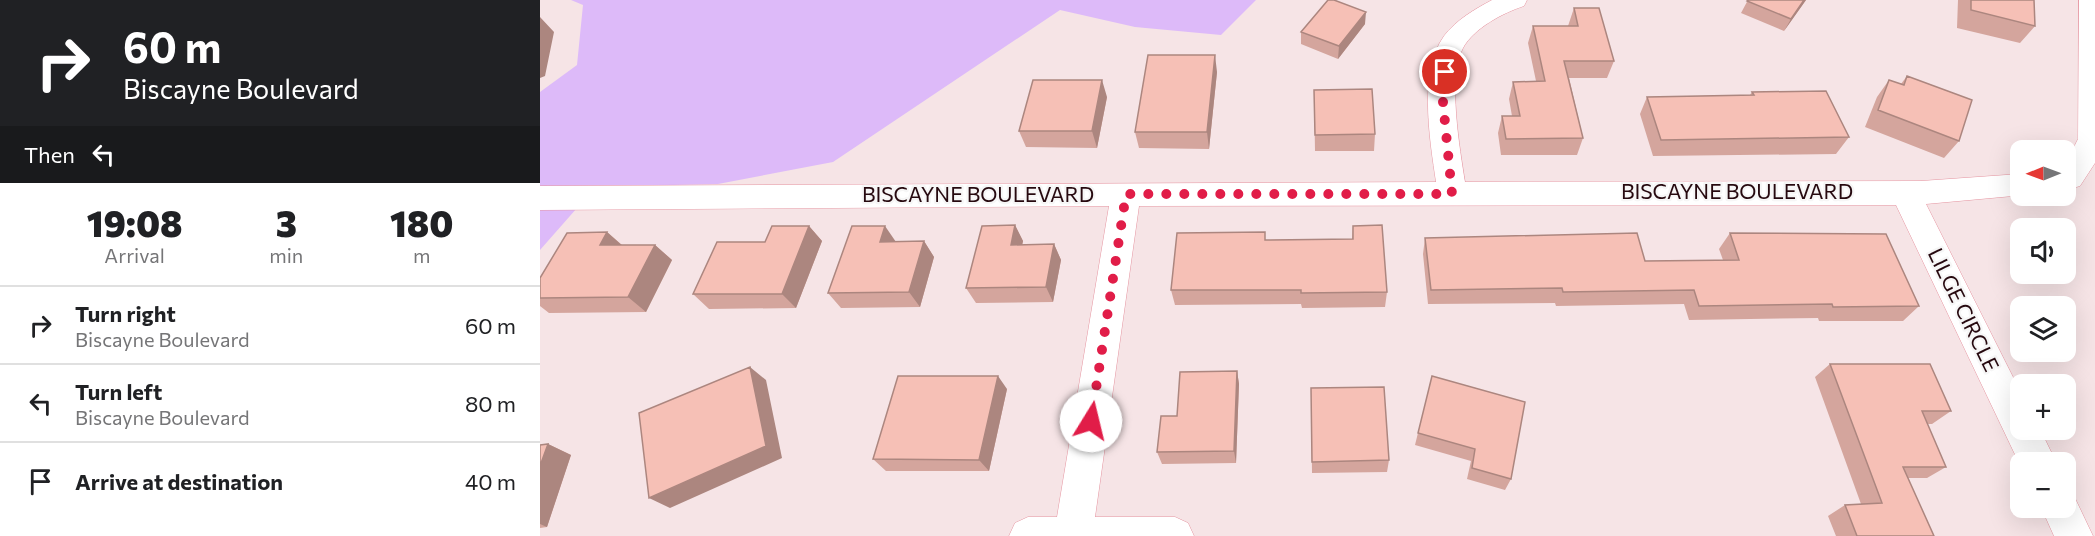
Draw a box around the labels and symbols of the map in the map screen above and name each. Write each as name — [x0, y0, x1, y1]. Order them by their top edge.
pin — [1419, 46, 1470, 97]
north arrow — [2010, 140, 2076, 206]
street label: BISCAYNE BOULEVARD — [1621, 178, 1853, 203]
street label: BISCAYNE BOULEVARD — [862, 181, 1094, 206]
street label: LILGE CIRCLE — [1924, 244, 2005, 375]
position arrow — [1059, 389, 1123, 453]

